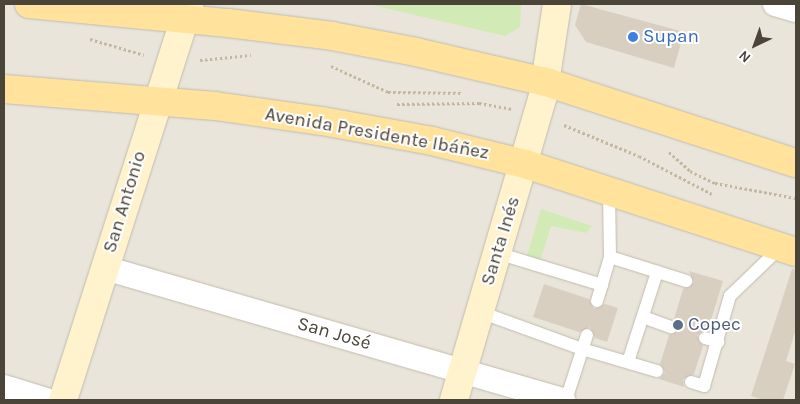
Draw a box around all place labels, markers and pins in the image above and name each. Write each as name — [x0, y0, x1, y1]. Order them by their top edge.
place label: Supan — [643, 26, 699, 48]
marker: Supan — [627, 31, 639, 43]
place label: Copec — [688, 314, 741, 336]
marker: Copec — [672, 319, 684, 331]

